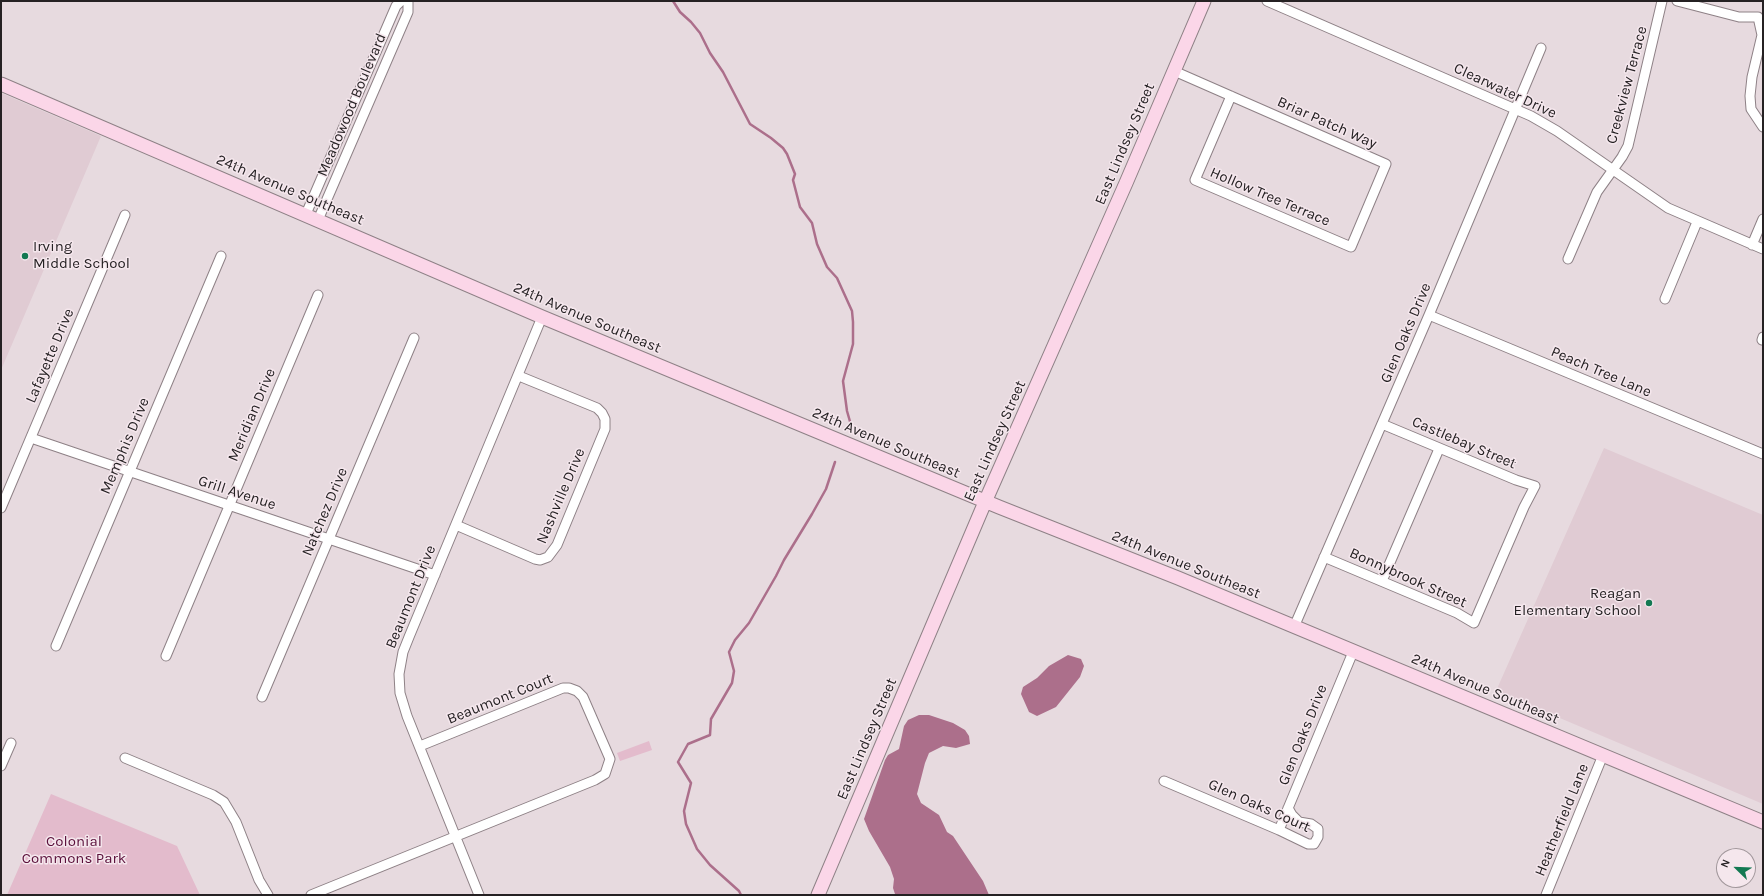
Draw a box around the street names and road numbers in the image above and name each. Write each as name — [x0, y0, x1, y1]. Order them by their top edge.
street label: Creekview Terrace — [1603, 24, 1651, 146]
street label: Meadowood Boulevard — [314, 31, 390, 179]
street label: Clearwater Drive — [1451, 59, 1559, 123]
street label: East Lindsey Street — [1091, 80, 1159, 208]
street label: Briar Patch Way — [1274, 93, 1380, 153]
street label: 24th Avenue Southeast — [213, 151, 367, 229]
street label: Hollow Tree Terrace — [1207, 164, 1333, 230]
street label: 24th Avenue Southeast — [510, 279, 664, 357]
street label: Glen Oaks Drive — [1377, 280, 1435, 386]
street label: Lafayette Drive — [22, 306, 78, 406]
street label: Peach Tree Lane — [1548, 343, 1654, 401]
street label: Meridian Drive — [224, 366, 280, 464]
street label: East Lindsey Street — [960, 378, 1030, 504]
street label: Memphis Drive — [97, 395, 153, 497]
street label: 24th Avenue Southeast — [809, 404, 963, 482]
street label: Castlebay Street — [1409, 413, 1519, 473]
street label: Nashville Drive — [533, 445, 589, 547]
street label: Natchez Drive — [298, 465, 352, 559]
street label: Grill Avenue — [196, 472, 278, 514]
street label: 24th Avenue Southeast — [1109, 527, 1263, 603]
street label: Beaumont Drive — [382, 543, 440, 651]
street label: Bonnybrook Street — [1347, 544, 1469, 612]
street label: 24th Avenue Southeast — [1408, 650, 1562, 728]
street label: Beaumont Court — [445, 670, 555, 728]
street label: East Lindsey Street — [833, 675, 901, 803]
street label: Glen Oaks Drive — [1275, 682, 1331, 788]
street label: Heatherfield Lane — [1531, 761, 1593, 879]
street label: Glen Oaks Court — [1205, 775, 1313, 837]

